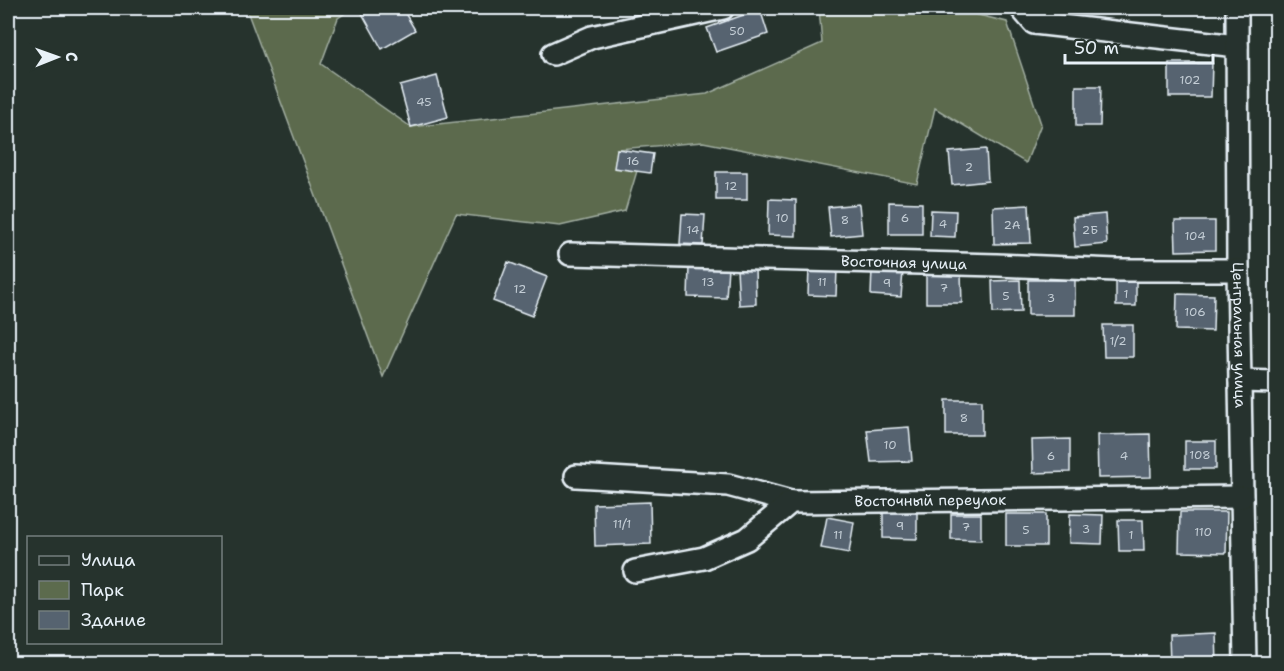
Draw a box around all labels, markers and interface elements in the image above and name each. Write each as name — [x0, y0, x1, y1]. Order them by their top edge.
house number: 50 — [729, 23, 745, 39]
north arrow — [27, 27, 87, 87]
scale bar — [1065, 27, 1214, 65]
text: 50 m — [1074, 36, 1119, 60]
text: С — [61, 52, 82, 62]
house number: 102 — [1180, 72, 1200, 88]
house number: 45 — [416, 94, 432, 110]
house number: 16 — [626, 153, 640, 169]
house number: 2 — [965, 159, 973, 175]
house number: 12 — [725, 178, 737, 194]
house number: 10 — [775, 210, 789, 226]
house number: 6 — [901, 210, 909, 226]
house number: 8 — [841, 212, 849, 228]
house number: 4 — [939, 216, 947, 232]
house number: 2А — [1003, 217, 1021, 233]
house number: 14 — [687, 222, 699, 238]
house number: 2Б — [1082, 222, 1098, 238]
house number: 104 — [1184, 228, 1206, 244]
street label: Восточная улица — [841, 251, 968, 274]
street label: Центральная улица — [1228, 262, 1250, 409]
house number: 13 — [702, 274, 714, 290]
house number: 11 — [817, 274, 827, 290]
house number: 9 — [883, 275, 891, 291]
house number: 7 — [940, 280, 948, 296]
house number: 12 — [514, 281, 526, 297]
house number: 1 — [1123, 286, 1129, 302]
house number: 5 — [1002, 288, 1010, 304]
house number: 3 — [1047, 290, 1055, 306]
house number: 106 — [1184, 304, 1206, 320]
house number: 1/2 — [1109, 333, 1127, 349]
house number: 8 — [960, 410, 968, 426]
house number: 10 — [883, 437, 897, 453]
house number: 108 — [1189, 447, 1211, 463]
house number: 6 — [1047, 448, 1055, 464]
house number: 4 — [1120, 448, 1128, 464]
street label: Восточный переулок — [854, 490, 1006, 511]
house number: 11/1 — [613, 516, 631, 532]
house number: 9 — [896, 518, 904, 534]
house number: 7 — [962, 519, 970, 535]
house number: 3 — [1082, 521, 1090, 537]
house number: 5 — [1022, 522, 1030, 538]
house number: 110 — [1194, 524, 1212, 540]
house number: 11 — [833, 527, 843, 543]
house number: 1 — [1128, 527, 1134, 543]
legend — [27, 536, 222, 644]
text: Улица — [81, 548, 135, 572]
text: Парк — [81, 578, 124, 602]
text: Здание — [81, 608, 146, 632]

